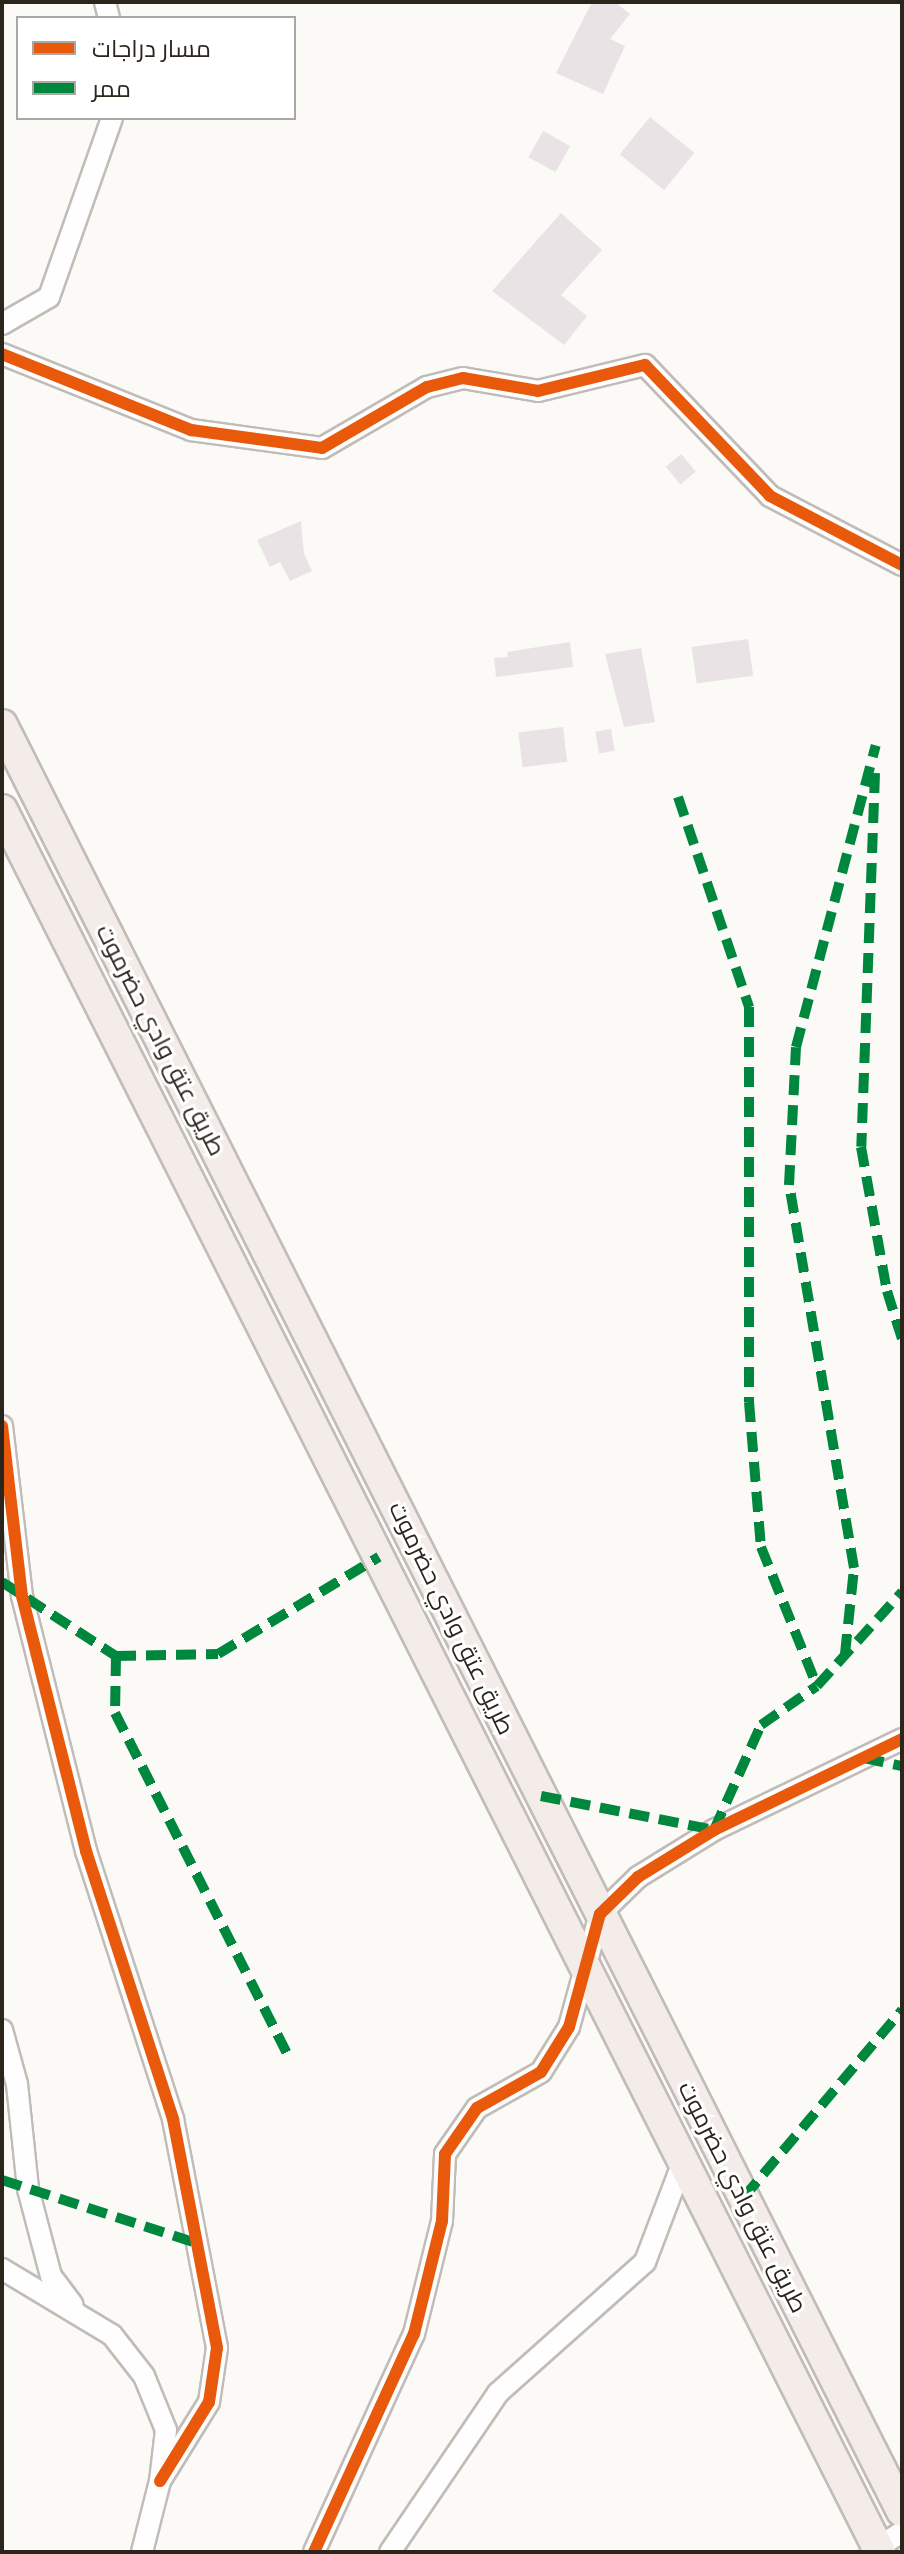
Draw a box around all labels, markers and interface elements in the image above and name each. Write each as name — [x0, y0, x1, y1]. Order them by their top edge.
legend — [16, 16, 296, 120]
text: مسار دراجات — [92, 32, 211, 64]
text: ممر — [92, 72, 131, 104]
street label: طريق عتق وادي حضرموت — [90, 920, 232, 1160]
street label: طريق عتق وادي حضرموت — [383, 1497, 521, 1739]
street label: طريق عتق وادي حضرموت — [672, 2077, 814, 2317]

